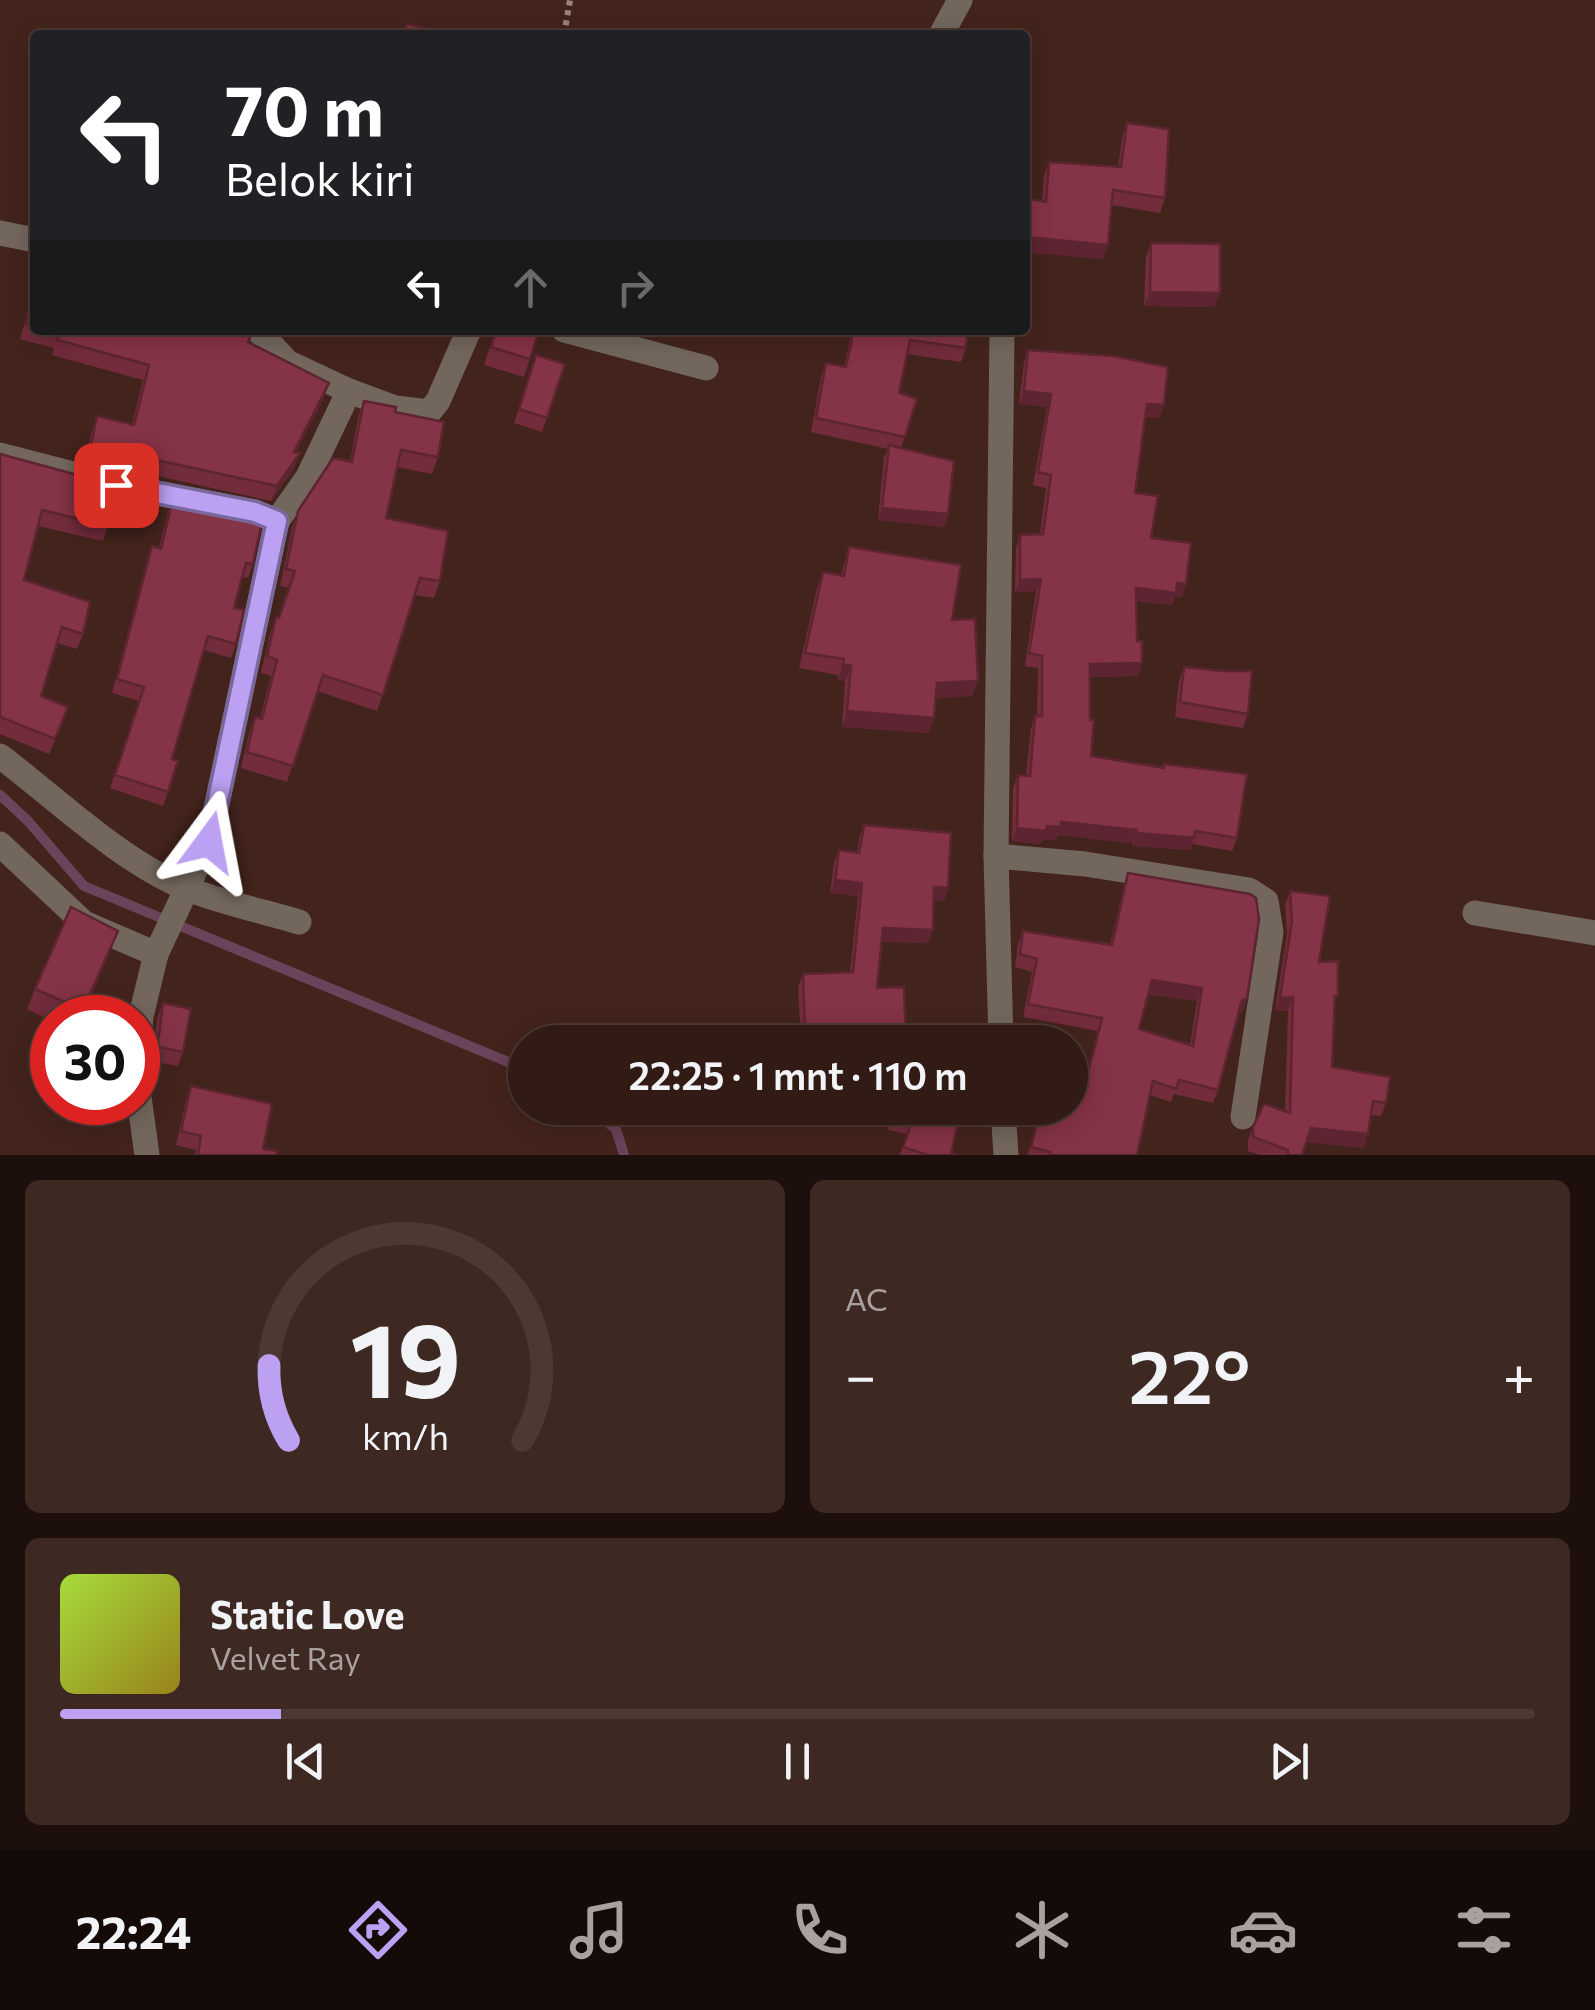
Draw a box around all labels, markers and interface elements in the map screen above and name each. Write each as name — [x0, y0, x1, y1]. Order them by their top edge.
text: 70 m — [225, 65, 384, 150]
icon: left — [60, 70, 190, 200]
text: Belok kiri — [225, 150, 415, 205]
icon: left — [398, 260, 453, 315]
icon: ahead — [503, 260, 558, 315]
icon: right — [608, 260, 663, 315]
pin — [74, 443, 159, 528]
icon: arrive — [89, 458, 144, 513]
position arrow — [157, 790, 261, 894]
speed limit sign: 30 — [30, 995, 160, 1125]
text: 22:25 · 1 mnt · 110 m — [629, 1051, 967, 1098]
text: AC — [845, 1278, 888, 1318]
text: 19 — [349, 1292, 461, 1419]
text: 22° — [1128, 1328, 1250, 1419]
text: − — [845, 1340, 876, 1407]
text: + — [1503, 1340, 1535, 1407]
text: km/h — [362, 1414, 448, 1457]
text: Static Love — [210, 1590, 405, 1637]
text: Velvet Ray — [210, 1637, 361, 1677]
icon: previous — [278, 1734, 333, 1789]
icon: pause — [770, 1734, 825, 1789]
icon: next — [1262, 1734, 1317, 1789]
icon: directions — [343, 1895, 413, 1965]
icon: music — [564, 1895, 634, 1965]
icon: phone — [785, 1895, 855, 1965]
icon: climate — [1007, 1895, 1077, 1965]
icon: car — [1228, 1895, 1298, 1965]
icon: filters — [1449, 1895, 1519, 1965]
text: 22:24 — [76, 1903, 191, 1958]

